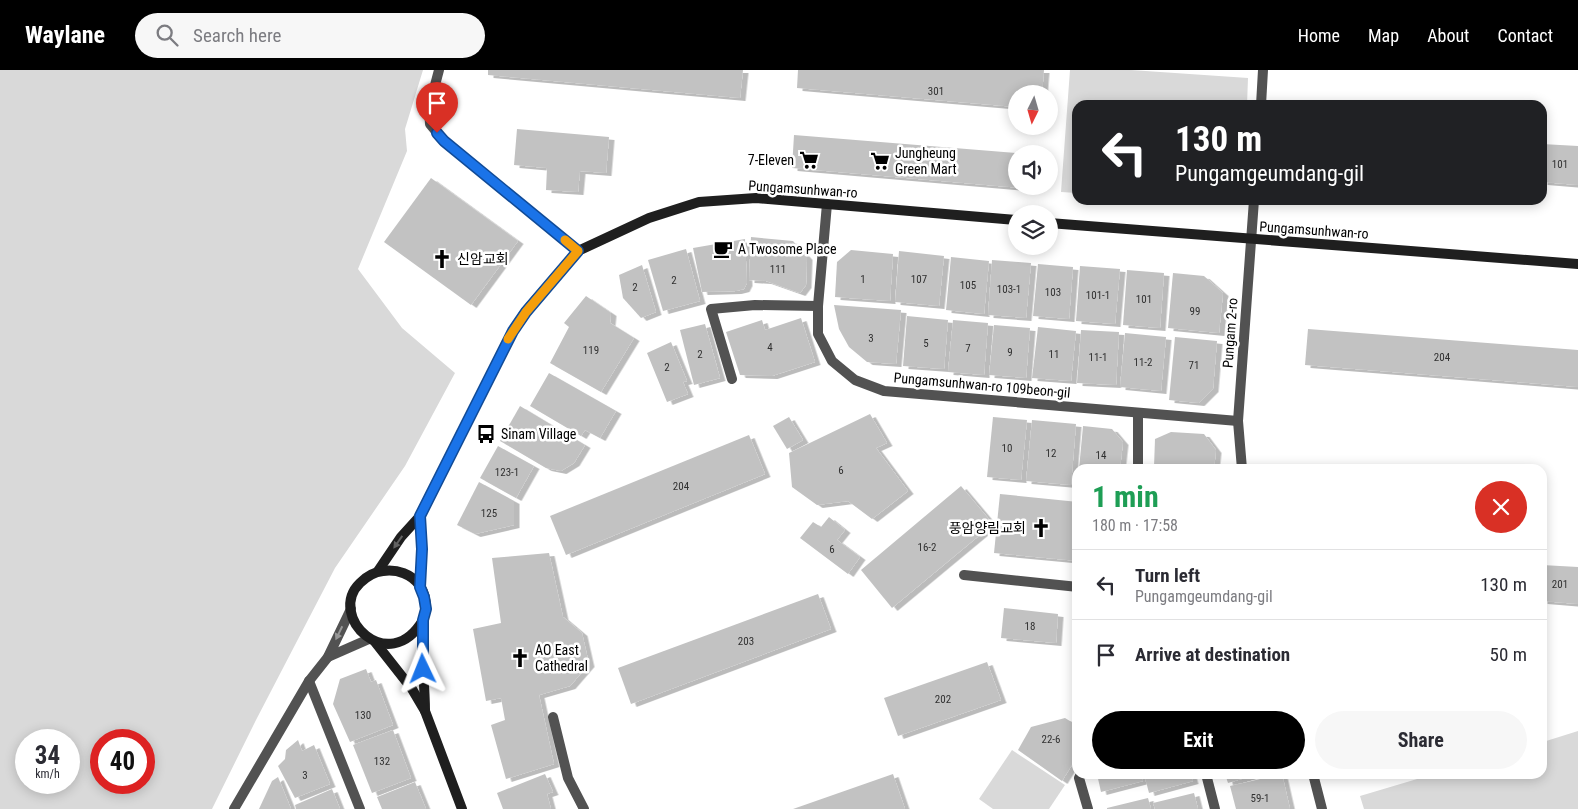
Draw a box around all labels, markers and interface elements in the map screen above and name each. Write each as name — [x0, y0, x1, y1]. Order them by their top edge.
search box — [135, 13, 485, 58]
text: Waylane — [25, 21, 105, 49]
icon: search — [153, 21, 181, 49]
text: Search here — [193, 24, 281, 47]
text: Home — [1298, 25, 1340, 46]
text: Map — [1368, 25, 1399, 46]
text: About — [1427, 25, 1469, 46]
text: Contact — [1497, 25, 1553, 46]
pin — [416, 82, 458, 133]
house number: 301 — [928, 85, 944, 98]
north arrow — [1008, 85, 1058, 135]
map controls — [1008, 85, 1058, 255]
icon: arrive — [423, 89, 451, 117]
text: 130 m — [1175, 119, 1262, 160]
icon: left — [1092, 120, 1157, 185]
place label: Jungheung Green Mart — [895, 145, 957, 177]
button: sound — [1008, 145, 1058, 195]
supermarket icon: 7-Eleven — [798, 149, 820, 171]
supermarket icon: Jungheung Green Mart — [869, 150, 891, 172]
place label: 7-Eleven — [748, 152, 794, 168]
house number: 101 — [1552, 158, 1568, 171]
text: Pungamgeumdang-gil — [1175, 161, 1364, 186]
street label: Pungamsunhwan-ro — [748, 177, 858, 201]
button: layers — [1008, 205, 1058, 255]
street label: Pungamsunhwan-ro — [1259, 218, 1369, 242]
cafe icon: A Twosome Place — [712, 238, 734, 260]
place label: A Twosome Place — [738, 241, 837, 257]
church icon: 신암교회 — [431, 248, 453, 270]
place label: 신암교회 — [457, 251, 509, 267]
house number: 111 — [770, 263, 786, 276]
house number: 1 — [860, 273, 866, 286]
house number: 107 — [911, 273, 927, 286]
house number: 2 — [671, 274, 677, 287]
house number: 105 — [960, 279, 976, 292]
house number: 2 — [632, 281, 638, 294]
house number: 103-1 — [997, 283, 1021, 296]
house number: 103 — [1045, 286, 1061, 299]
house number: 101-1 — [1086, 289, 1110, 302]
house number: 101 — [1136, 293, 1152, 306]
street label: Pungam 2-ro — [1220, 297, 1240, 369]
house number: 99 — [1190, 305, 1200, 318]
house number: 3 — [868, 332, 874, 345]
house number: 5 — [923, 337, 929, 350]
house number: 4 — [767, 341, 773, 354]
house number: 7 — [965, 342, 971, 355]
house number: 119 — [583, 344, 599, 357]
house number: 9 — [1007, 346, 1013, 359]
house number: 2 — [697, 348, 703, 361]
house number: 11 — [1049, 348, 1059, 361]
house number: 11-1 — [1088, 351, 1108, 364]
house number: 204 — [1434, 351, 1451, 364]
house number: 11-2 — [1133, 356, 1153, 369]
house number: 71 — [1189, 359, 1199, 372]
house number: 2 — [664, 361, 670, 374]
street label: Pungamsunhwan-ro 109beon-gil — [893, 369, 1071, 401]
bus stop icon: Sinam Village — [475, 423, 497, 445]
place label: Sinam Village — [501, 426, 577, 442]
house number: 10 — [1002, 442, 1012, 455]
house number: 12 — [1046, 447, 1056, 460]
house number: 14 — [1096, 449, 1107, 462]
house number: 6 — [838, 464, 844, 477]
house number: 123-1 — [495, 466, 519, 479]
text: 1 min — [1092, 479, 1159, 514]
house number: 204 — [673, 480, 690, 493]
button: close — [1475, 481, 1527, 533]
house number: 125 — [481, 507, 497, 520]
text: 180 m · 17:58 — [1092, 516, 1178, 535]
church icon: 풍암양림교회 — [1030, 517, 1052, 539]
place label: 풍암양림교회 — [949, 520, 1026, 536]
one-way arrow — [393, 535, 403, 549]
house number: 16-2 — [917, 541, 937, 554]
house number: 6 — [829, 543, 835, 556]
text: Turn left — [1135, 564, 1200, 587]
icon: left — [1092, 571, 1120, 599]
text: 130 m — [1480, 573, 1527, 596]
house number: 201 — [1552, 578, 1568, 591]
text: Pungamgeumdang-gil — [1135, 587, 1273, 606]
house number: 18 — [1025, 620, 1035, 633]
one-way arrow — [335, 626, 343, 640]
house number: 203 — [738, 635, 754, 648]
icon: arrive — [1092, 641, 1120, 669]
position arrow — [396, 642, 448, 694]
place label: AO East Cathedral — [535, 642, 588, 674]
text: Arrive at destination — [1135, 643, 1290, 666]
text: 50 m — [1490, 643, 1527, 666]
church icon: AO East Cathedral — [509, 647, 531, 669]
house number: 202 — [935, 693, 951, 706]
house number: 130 — [355, 709, 371, 722]
button: Exit — [1092, 711, 1305, 769]
button: Share — [1315, 711, 1527, 769]
speed limit sign: 40 — [90, 729, 155, 794]
house number: 22-6 — [1041, 733, 1061, 746]
text: 34 — [35, 741, 60, 770]
house number: 132 — [374, 755, 390, 768]
text: km/h — [35, 767, 60, 781]
house number: 3 — [302, 769, 308, 782]
house number: 59-1 — [1250, 792, 1270, 805]

